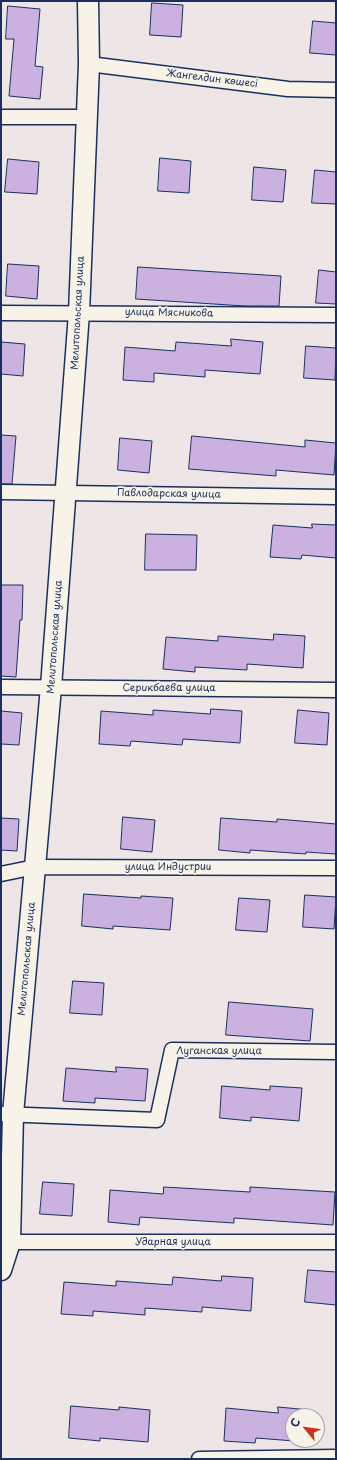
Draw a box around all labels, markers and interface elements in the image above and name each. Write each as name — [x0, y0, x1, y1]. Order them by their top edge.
street label: Жангелдин көшесі — [165, 67, 259, 91]
street label: Мелитопольская улица — [69, 256, 87, 370]
street label: улица Мясникова — [125, 306, 213, 320]
street label: Павлодарская улица — [117, 487, 221, 501]
street label: Мелитопольская улица — [45, 580, 65, 694]
street label: Серикбаева улица — [122, 682, 216, 694]
street label: улица Индустрии — [125, 861, 211, 873]
street label: Мелитопольская улица — [16, 902, 38, 1016]
street label: Луганская улица — [176, 1045, 262, 1057]
street label: Ударная улица — [135, 1236, 211, 1248]
north arrow — [285, 1408, 325, 1448]
text: С — [286, 1415, 304, 1430]

